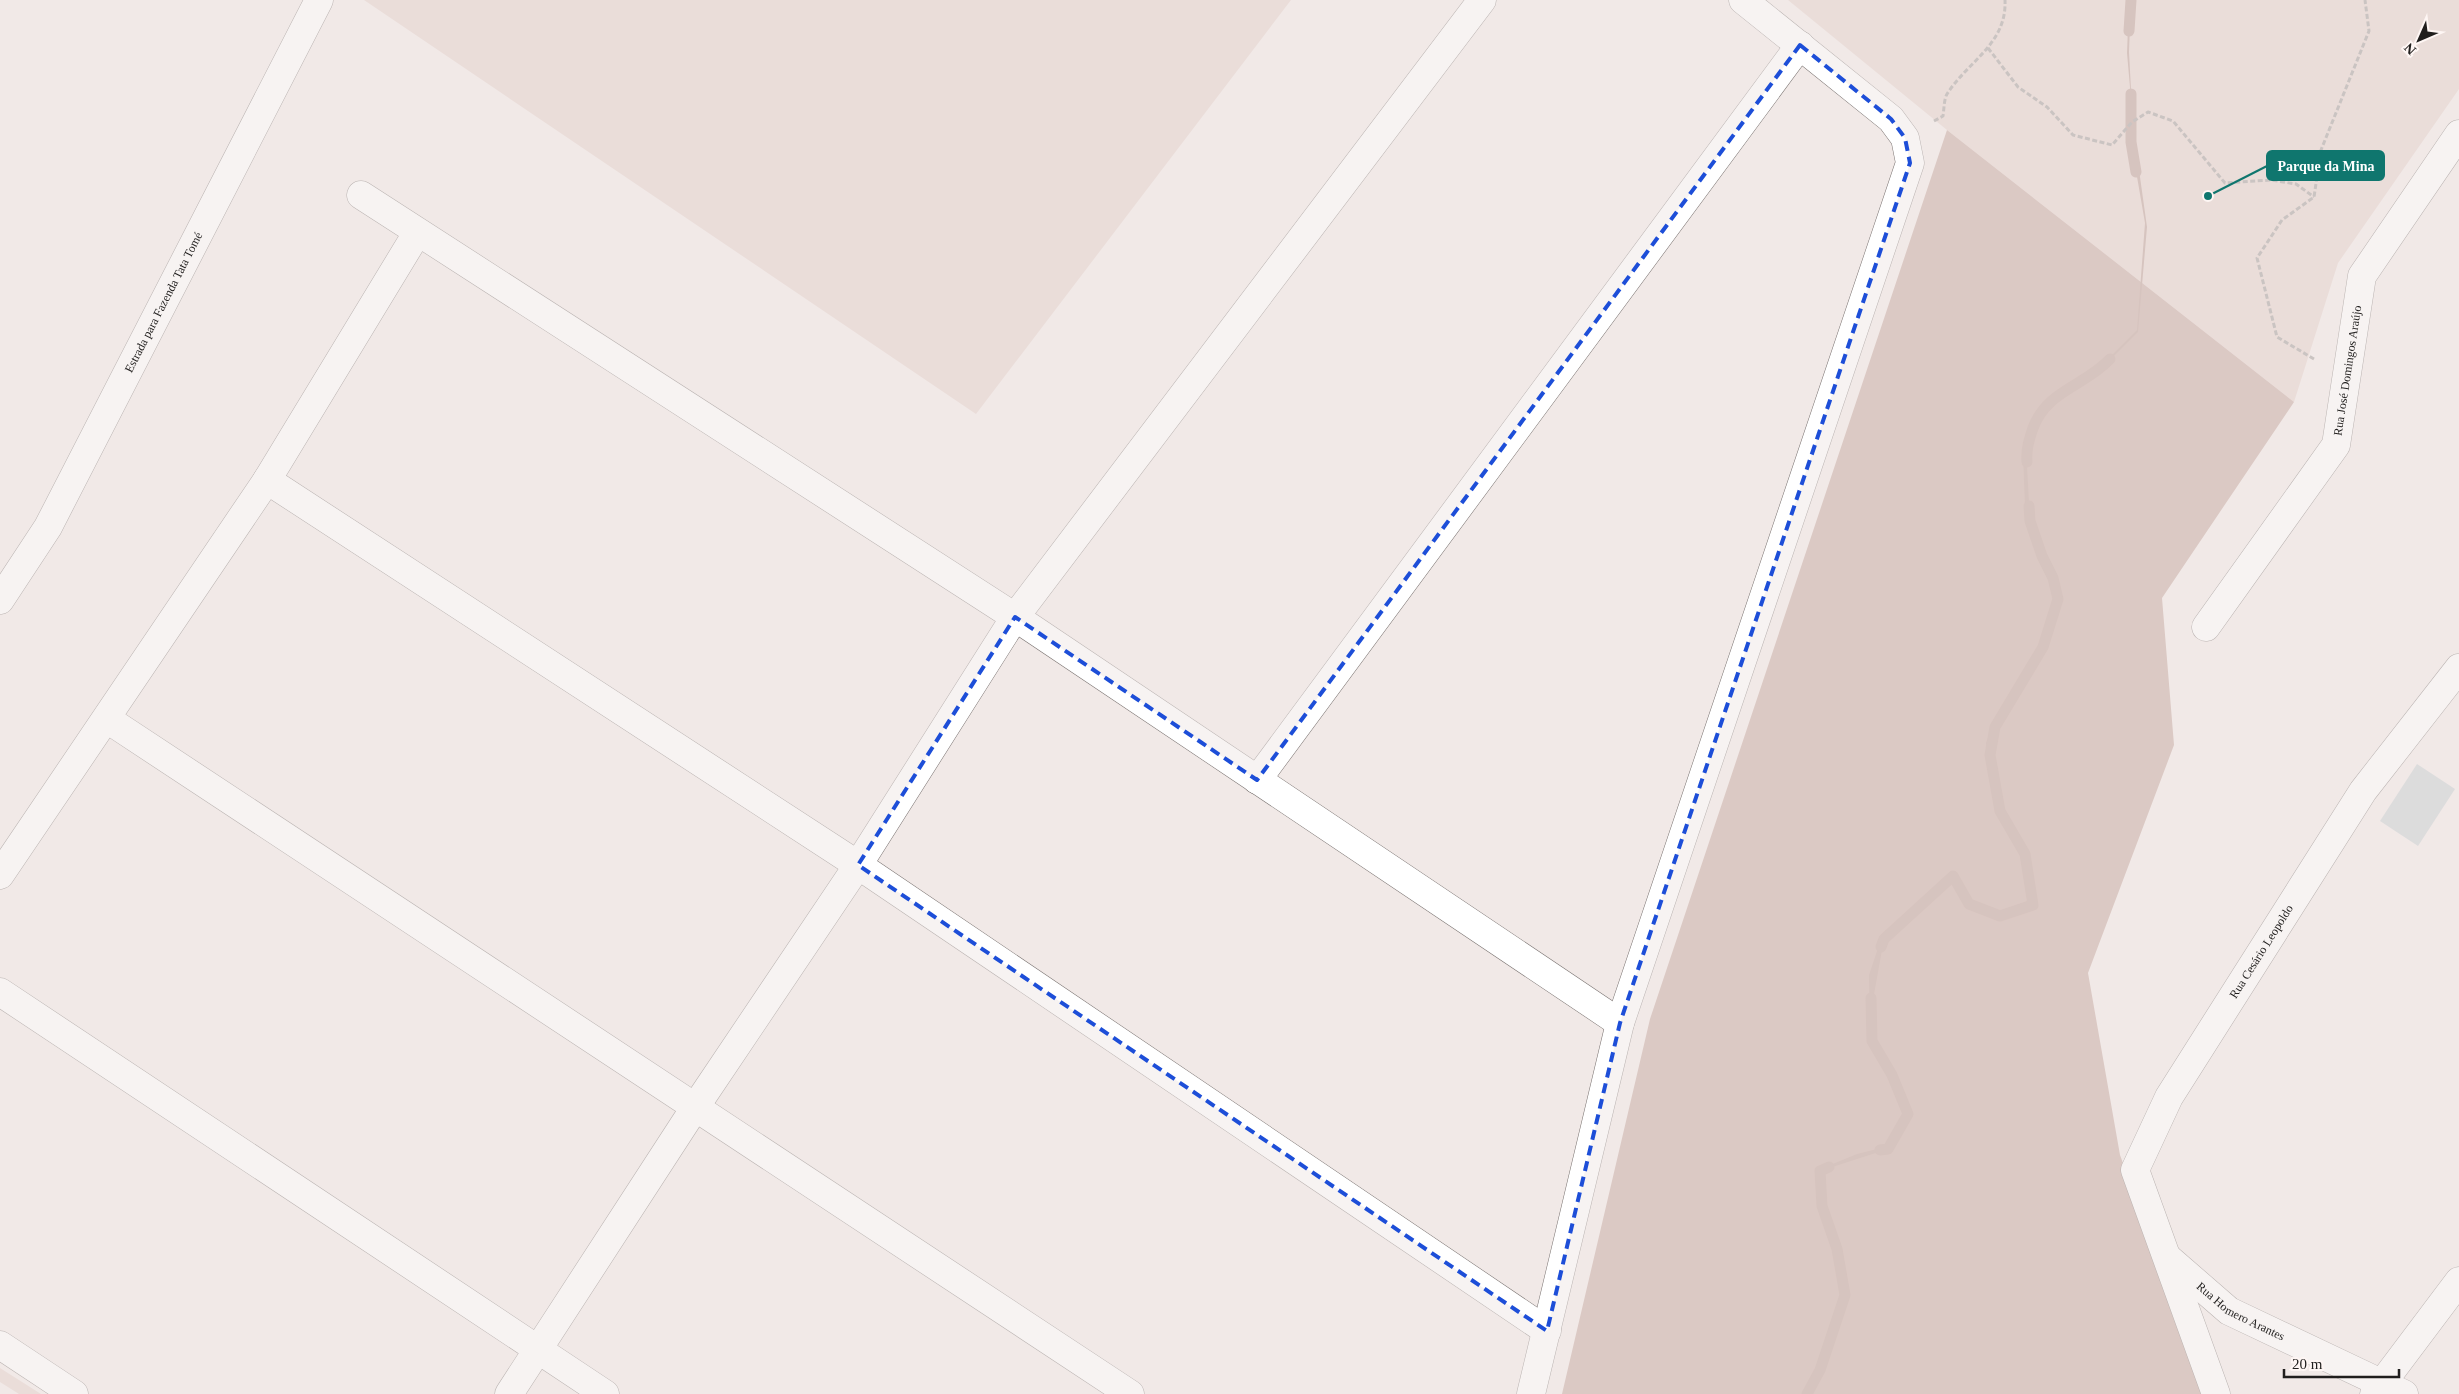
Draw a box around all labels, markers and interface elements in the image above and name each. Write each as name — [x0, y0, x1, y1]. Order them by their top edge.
north arrow — [2394, 15, 2444, 65]
text: N — [2401, 40, 2419, 58]
callout: Parque da Mina — [2267, 151, 2384, 180]
text: Parque da Mina — [2278, 159, 2374, 174]
street label: Estrada para Fazenda Tata Tomé — [122, 230, 205, 375]
street label: Rua José Domingos Araújo — [2331, 304, 2364, 437]
street label: Rua Cesário Leopoldo — [2226, 902, 2296, 1001]
street label: Rua Homero Arantes — [2194, 1279, 2287, 1344]
scale bar — [2284, 1346, 2399, 1378]
text: 20 m — [2292, 1356, 2323, 1372]

